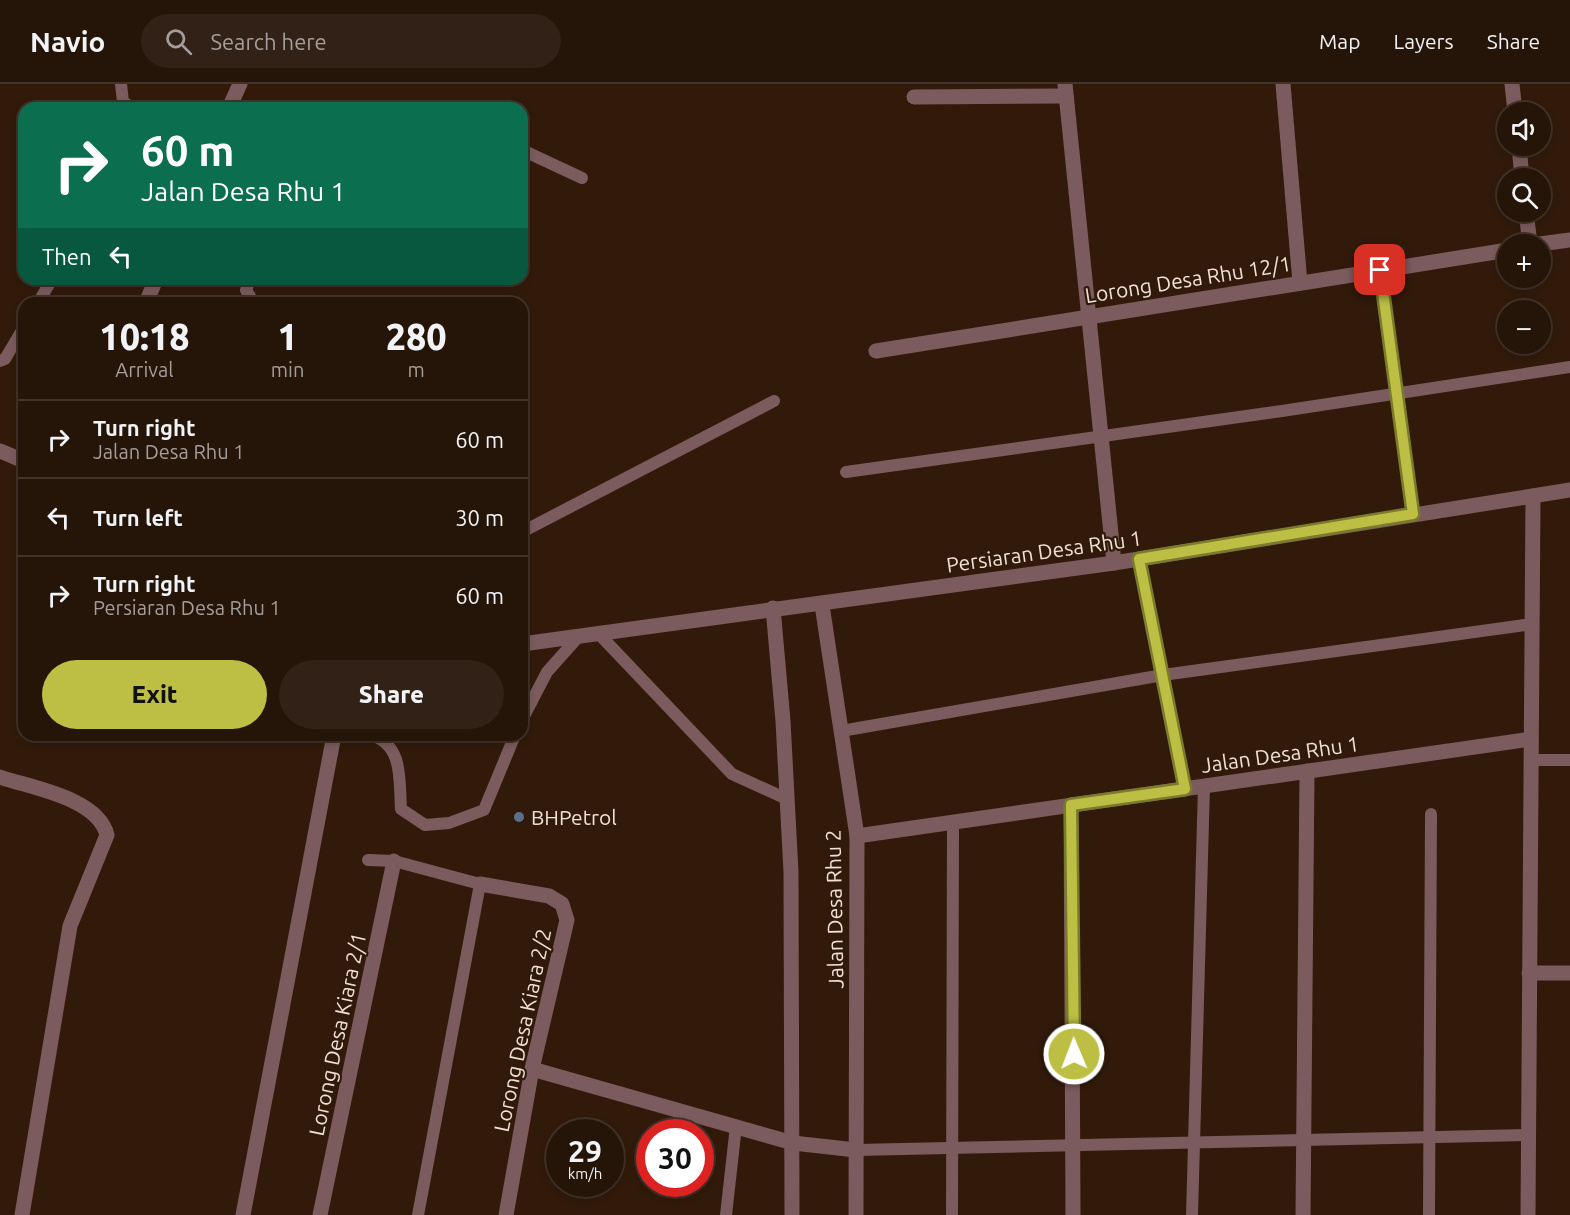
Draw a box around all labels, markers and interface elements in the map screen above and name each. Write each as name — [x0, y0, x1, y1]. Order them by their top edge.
search box — [141, 14, 561, 68]
icon: search — [162, 25, 195, 58]
text: Navio — [30, 26, 105, 57]
text: Search here — [210, 29, 327, 54]
text: Map — [1319, 29, 1360, 53]
text: Layers — [1393, 29, 1454, 53]
text: Share — [1487, 29, 1540, 53]
map controls — [1497, 102, 1551, 354]
button: sound — [1497, 102, 1551, 156]
icon: right — [42, 126, 120, 204]
text: 60 m — [141, 127, 235, 174]
button: search — [1497, 168, 1551, 222]
text: Jalan Desa Rhu 1 — [141, 176, 346, 206]
button: + — [1497, 234, 1551, 288]
icon: left — [104, 240, 137, 273]
text: Then — [42, 244, 92, 269]
pin — [1354, 244, 1405, 295]
street label: Lorong Desa Rhu 12/1 — [1083, 251, 1293, 307]
icon: arrive — [1363, 253, 1396, 286]
button: − — [1497, 300, 1551, 354]
text: 10:18 — [99, 316, 189, 357]
text: 1 — [277, 316, 298, 357]
text: 280 — [386, 316, 447, 357]
text: Arrival — [115, 358, 174, 381]
text: min — [271, 358, 304, 381]
text: m — [408, 358, 425, 381]
text: Turn right — [93, 415, 195, 440]
icon: right — [42, 423, 75, 456]
text: 60 m — [455, 427, 504, 452]
text: Jalan Desa Rhu 1 — [93, 440, 245, 463]
icon: left — [42, 501, 75, 534]
text: Turn left — [93, 505, 183, 530]
text: 30 m — [455, 505, 504, 530]
street label: Persiaran Desa Rhu 1 — [945, 525, 1143, 577]
text: Turn right — [93, 571, 195, 596]
icon: right — [42, 579, 75, 612]
text: 60 m — [455, 583, 504, 608]
text: Persiaran Desa Rhu 1 — [93, 596, 281, 619]
button: Exit — [42, 660, 267, 729]
button: Share — [279, 660, 504, 729]
street label: Jalan Desa Rhu 1 — [1200, 731, 1360, 777]
place label: BHPetrol — [531, 805, 617, 829]
marker: BHPetrol — [512, 810, 526, 824]
street label: Jalan Desa Rhu 2 — [821, 829, 847, 989]
street label: Lorong Desa Kiara 2/2 — [489, 926, 555, 1134]
street label: Lorong Desa Kiara 2/1 — [304, 930, 370, 1138]
position arrow — [1042, 1022, 1106, 1086]
speed limit sign: 30 — [636, 1119, 714, 1197]
text: 29 — [568, 1134, 602, 1168]
text: km/h — [568, 1165, 602, 1182]

